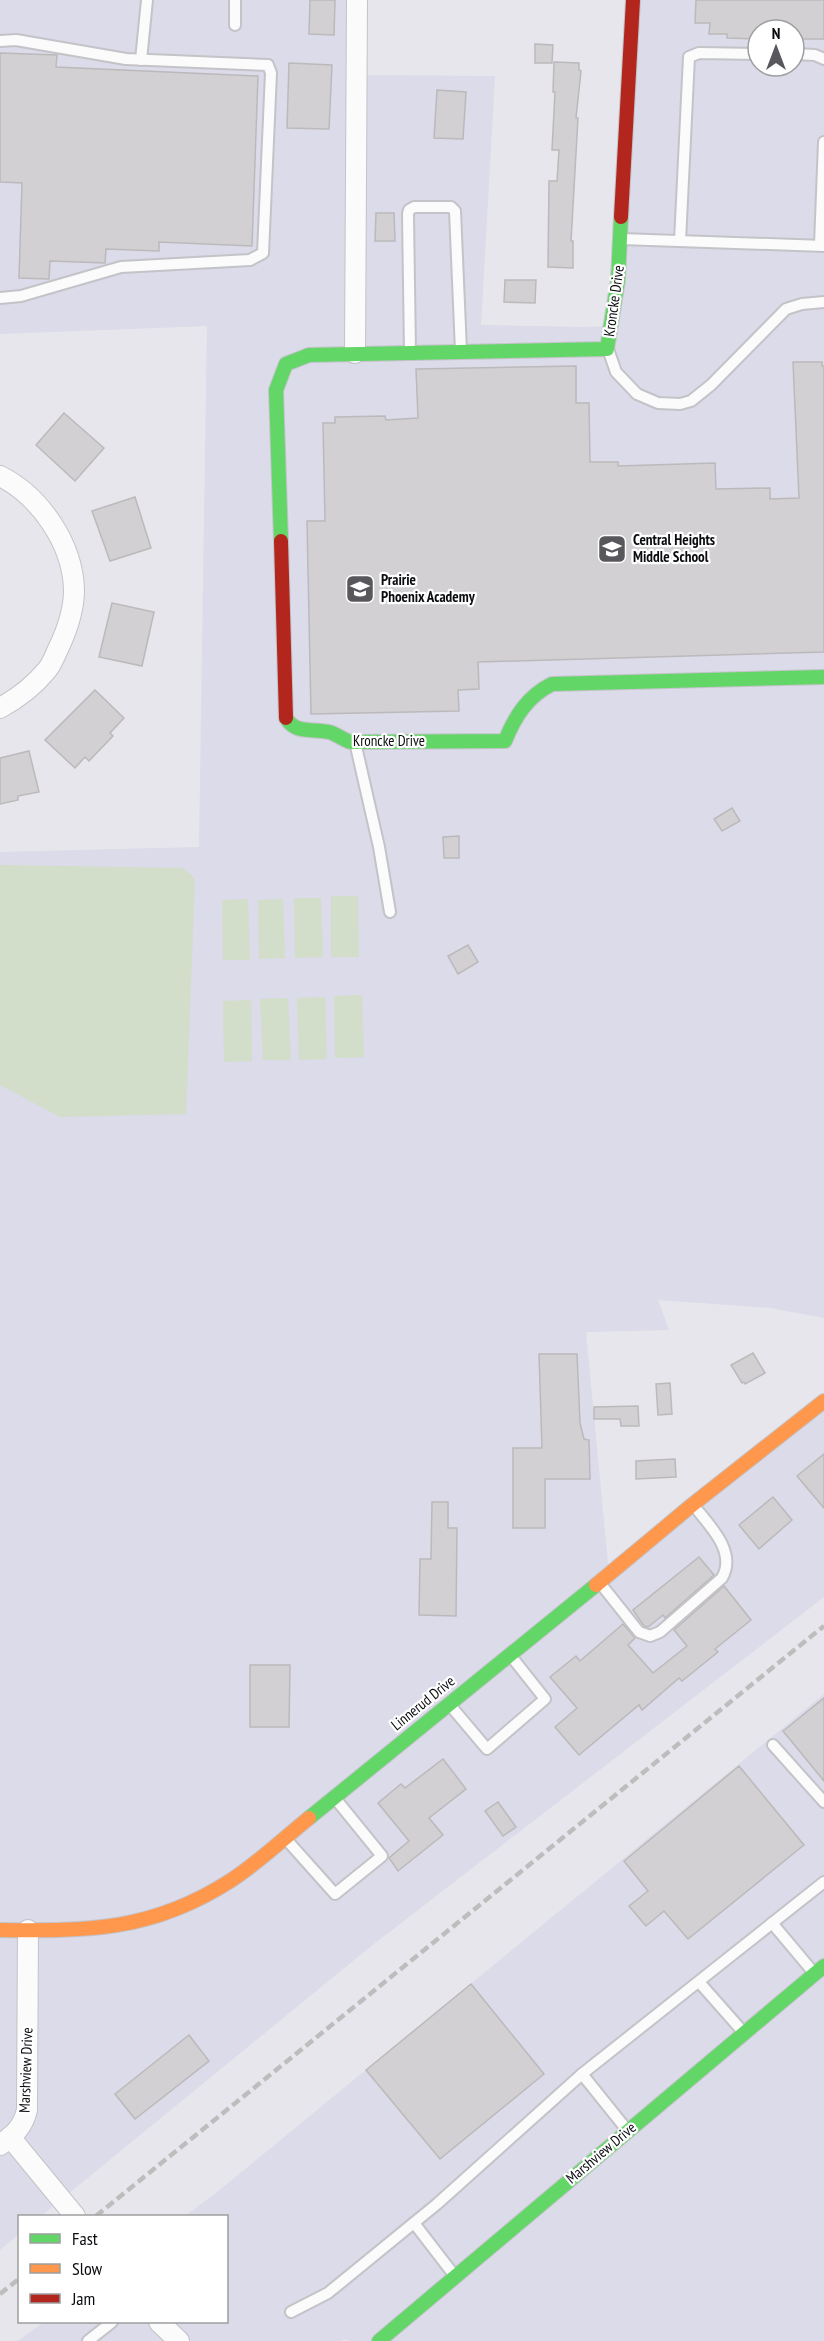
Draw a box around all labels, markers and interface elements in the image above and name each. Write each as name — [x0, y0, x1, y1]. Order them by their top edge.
north arrow — [746, 18, 806, 78]
text: N — [772, 23, 780, 43]
street label: Kroncke Drive — [599, 264, 628, 338]
place label: Central Heights Middle School — [633, 530, 715, 566]
school or university icon: Central Heights Middle School — [596, 533, 628, 565]
place label: Prairie Phoenix Academy — [381, 570, 476, 606]
school or university icon: Prairie Phoenix Academy — [344, 573, 376, 605]
street label: Kroncke Drive — [353, 731, 425, 750]
street label: Linnerud Drive — [387, 1671, 458, 1734]
street label: Marshview Drive — [15, 2027, 36, 2113]
street label: Marshview Drive — [562, 2118, 640, 2187]
legend — [18, 2215, 228, 2323]
text: Fast — [72, 2227, 98, 2250]
text: Slow — [72, 2257, 103, 2280]
text: Jam — [71, 2287, 95, 2310]

